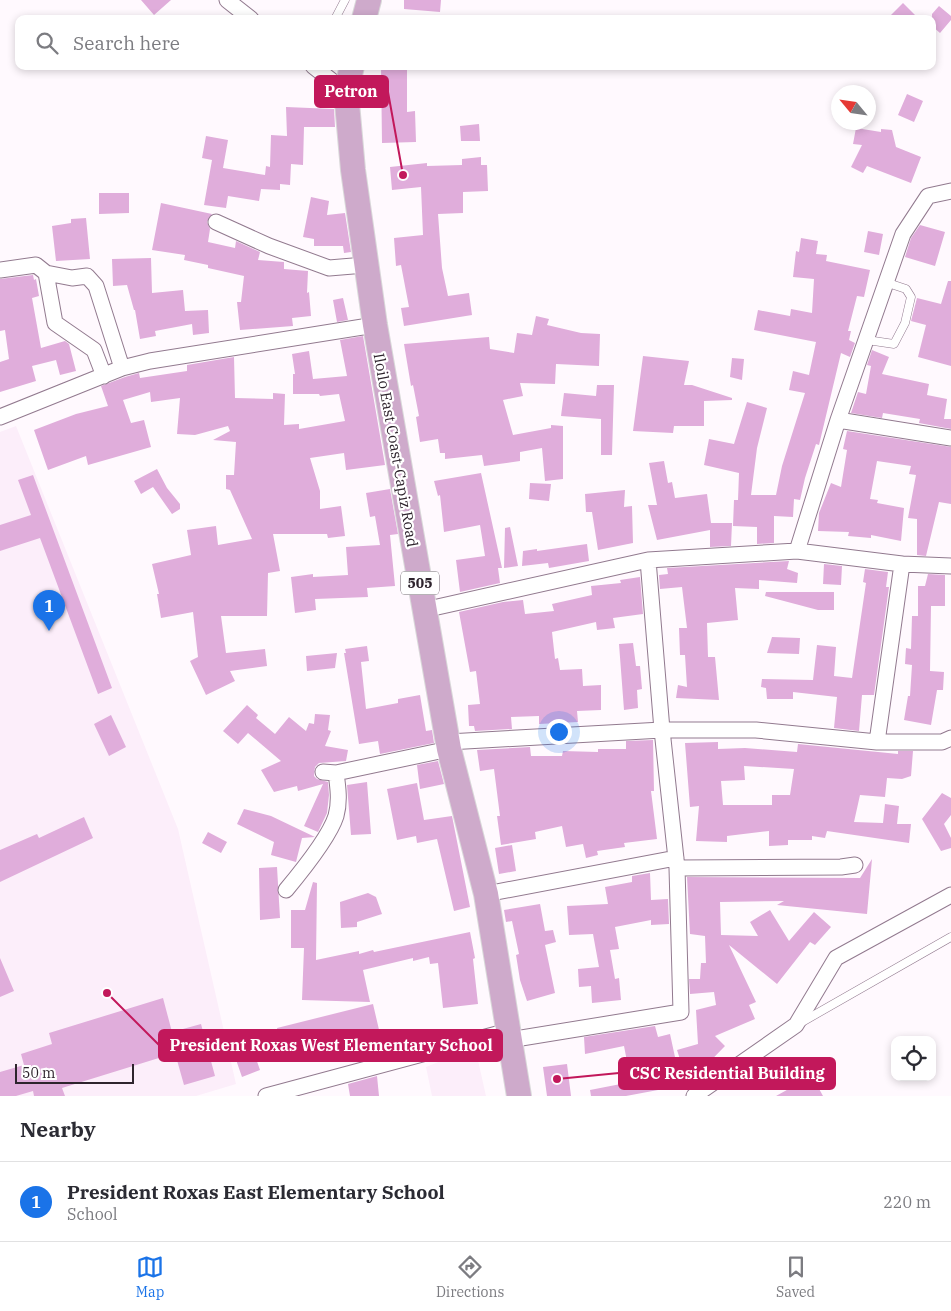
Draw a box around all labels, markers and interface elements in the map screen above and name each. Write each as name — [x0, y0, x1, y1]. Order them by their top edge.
search box — [15, 15, 936, 70]
icon: search — [33, 29, 61, 57]
text: Search here — [73, 31, 180, 55]
callout: Petron — [315, 76, 388, 107]
text: Petron — [324, 81, 378, 101]
north arrow — [831, 85, 876, 130]
street label: Iloilo East Coast-Capiz Road — [370, 352, 422, 548]
road number: 505 — [401, 572, 439, 594]
pin: 1 — [33, 590, 65, 631]
your location — [546, 719, 572, 745]
callout: President Roxas West Elementary School — [159, 1030, 502, 1061]
text: President Roxas West Elementary School — [169, 1035, 493, 1055]
map controls — [891, 1036, 936, 1081]
button: locate — [891, 1036, 936, 1081]
callout: CSC Residential Building — [619, 1058, 835, 1089]
scale bar — [15, 1061, 134, 1084]
text: CSC Residential Building — [629, 1063, 826, 1083]
text: 50 m — [22, 1064, 55, 1082]
text: Nearby — [20, 1115, 96, 1143]
text: President Roxas East Elementary School — [67, 1180, 445, 1204]
text: 1 — [31, 1192, 41, 1212]
text: 220 m — [883, 1192, 931, 1212]
text: School — [67, 1204, 118, 1224]
tab: Map — [136, 1253, 164, 1301]
tab: Directions — [436, 1253, 504, 1301]
tab: Saved — [776, 1253, 815, 1301]

